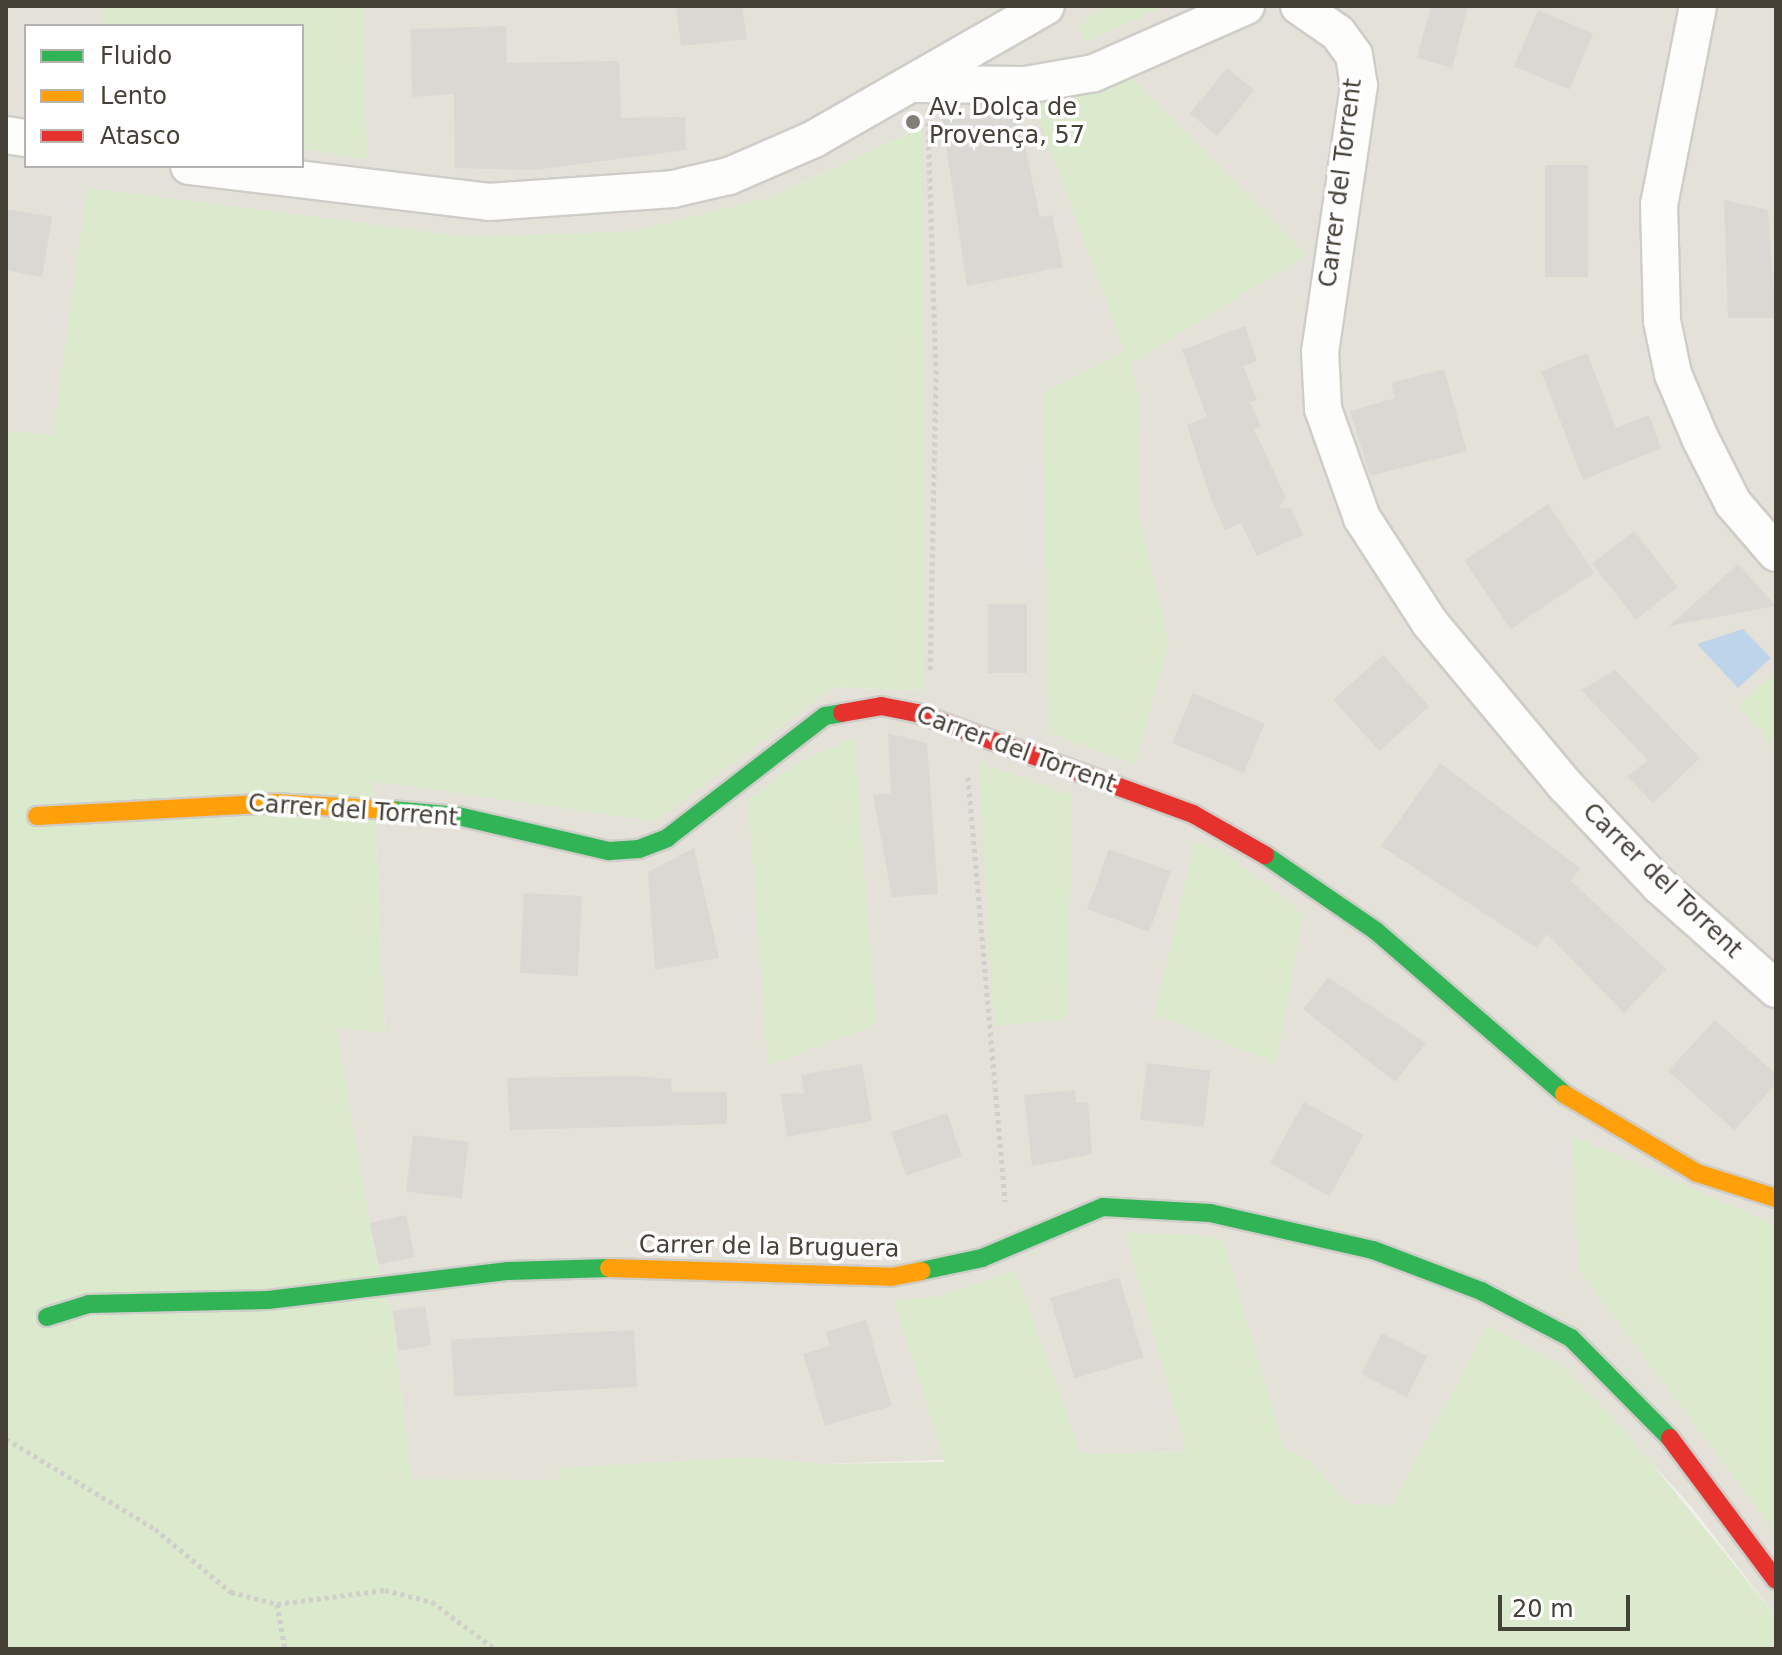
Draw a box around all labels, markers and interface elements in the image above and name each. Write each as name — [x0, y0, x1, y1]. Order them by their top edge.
legend — [24, 24, 304, 168]
text: Fluido — [100, 42, 172, 70]
street label: Carrer del Torrent — [1314, 77, 1368, 289]
text: Lento — [100, 82, 167, 110]
place label: Av. Dolça de Provença, 57 — [929, 94, 1085, 150]
marker: Av. Dolça de Provença, 57 — [904, 113, 922, 131]
text: Atasco — [100, 122, 181, 150]
street label: Carrer del Torrent — [912, 701, 1120, 799]
street label: Carrer del Torrent — [247, 789, 459, 833]
street label: Carrer del Torrent — [1576, 798, 1748, 964]
street label: Carrer de la Bruguera — [639, 1230, 899, 1264]
scale bar — [1502, 1579, 1634, 1629]
text: 20 m — [1512, 1595, 1574, 1623]

